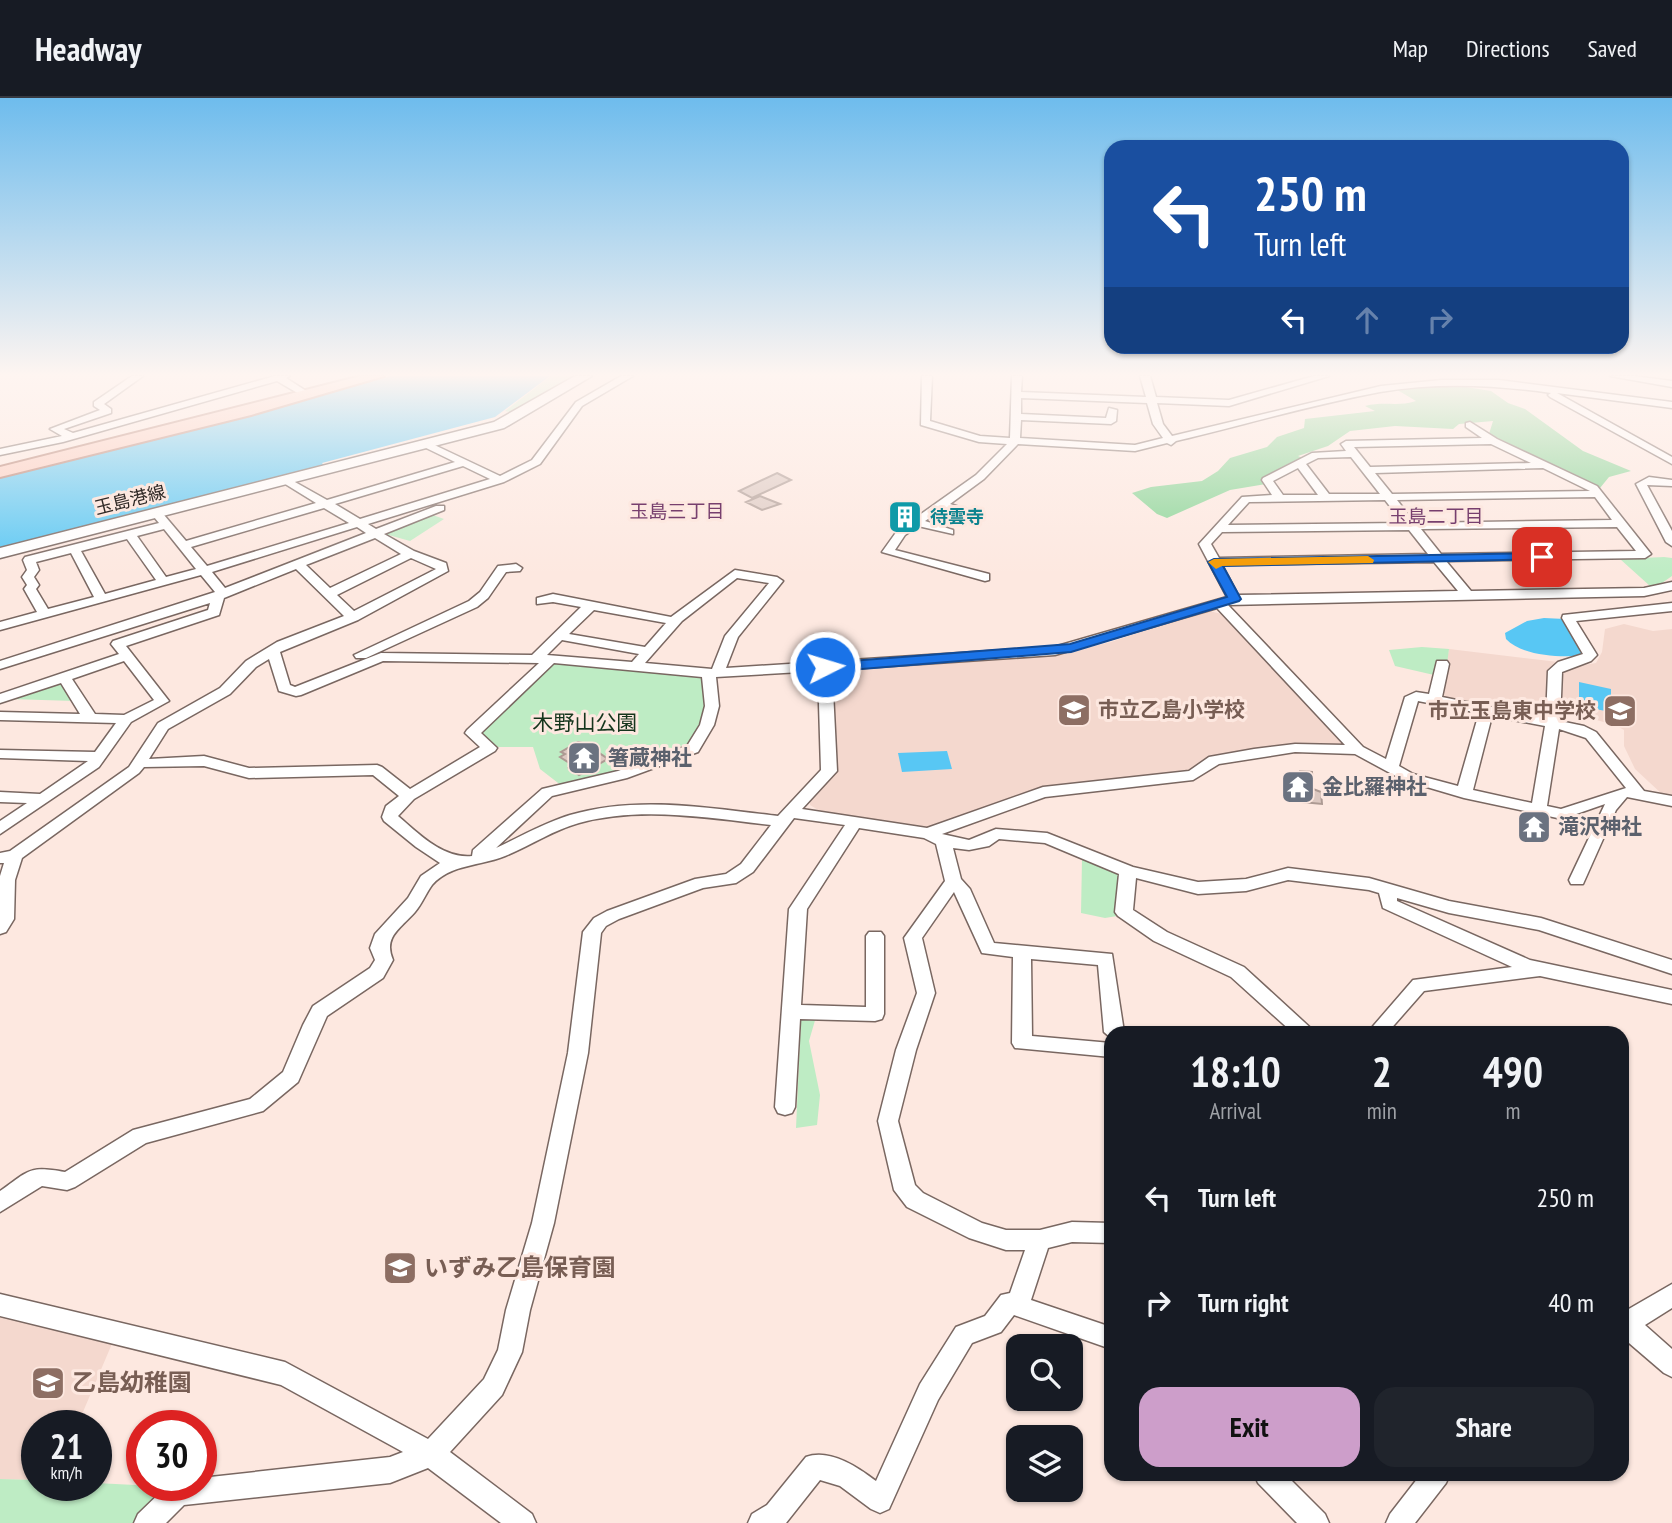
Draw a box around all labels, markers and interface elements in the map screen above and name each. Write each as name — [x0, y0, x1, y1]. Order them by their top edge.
text: Headway — [35, 27, 142, 70]
text: Map — [1393, 33, 1428, 64]
text: Directions — [1466, 33, 1550, 64]
text: Saved — [1588, 33, 1637, 64]
text: 250 m — [1254, 161, 1367, 225]
icon: left — [1139, 168, 1230, 259]
text: Turn left — [1254, 223, 1346, 265]
icon: left — [1275, 301, 1313, 339]
icon: ahead — [1348, 301, 1386, 339]
icon: right — [1421, 301, 1459, 339]
street label: 玉島港線 — [92, 480, 168, 519]
building icon: 待雲寺 — [886, 498, 924, 536]
district label: 玉島三丁目 — [629, 499, 725, 523]
district label: 玉島二丁目 — [1388, 504, 1484, 528]
place label: 待雲寺 — [930, 505, 984, 528]
pin — [1512, 527, 1572, 587]
icon: arrive — [1523, 538, 1561, 576]
position arrow — [788, 630, 862, 704]
school or university icon: 市立乙島小学校 — [1055, 691, 1093, 729]
school or university icon: 市立玉島東中学校 — [1601, 692, 1639, 730]
place label: 市立乙島小学校 — [1098, 696, 1245, 723]
place label: 市立玉島東中学校 — [1428, 697, 1596, 724]
park label: 木野山公園 — [533, 709, 638, 736]
temple icon: 箸蔵神社 — [565, 739, 603, 777]
place label: 箸蔵神社 — [608, 744, 692, 771]
temple icon: 金比羅神社 — [1279, 768, 1317, 806]
place label: 金比羅神社 — [1322, 773, 1427, 800]
temple icon: 滝沢神社 — [1515, 808, 1553, 846]
place label: 滝沢神社 — [1558, 813, 1642, 840]
text: 18:10 — [1190, 1044, 1281, 1099]
text: 2 — [1372, 1044, 1392, 1099]
text: 490 — [1483, 1044, 1543, 1099]
text: Arrival — [1209, 1096, 1261, 1125]
text: min — [1367, 1096, 1397, 1125]
text: m — [1505, 1096, 1520, 1125]
icon: left — [1139, 1179, 1177, 1217]
text: Turn left — [1198, 1181, 1276, 1214]
text: 250 m — [1536, 1181, 1594, 1214]
school or university icon: いずみ乙島保育園 — [381, 1249, 419, 1287]
place label: いずみ乙島保育園 — [424, 1252, 616, 1283]
icon: right — [1139, 1284, 1177, 1322]
text: Turn right — [1198, 1286, 1289, 1319]
text: 40 m — [1548, 1286, 1594, 1319]
map controls — [1006, 1334, 1083, 1502]
button: search — [1006, 1334, 1083, 1411]
school or university icon: 乙島幼稚園 — [29, 1364, 67, 1402]
place label: 乙島幼稚園 — [72, 1367, 192, 1398]
button: Exit — [1139, 1387, 1360, 1467]
button: Share — [1374, 1387, 1594, 1467]
speed limit sign: 30 — [126, 1410, 217, 1501]
text: 21 — [50, 1423, 83, 1469]
button: layers — [1006, 1425, 1083, 1502]
text: km/h — [51, 1461, 82, 1484]

